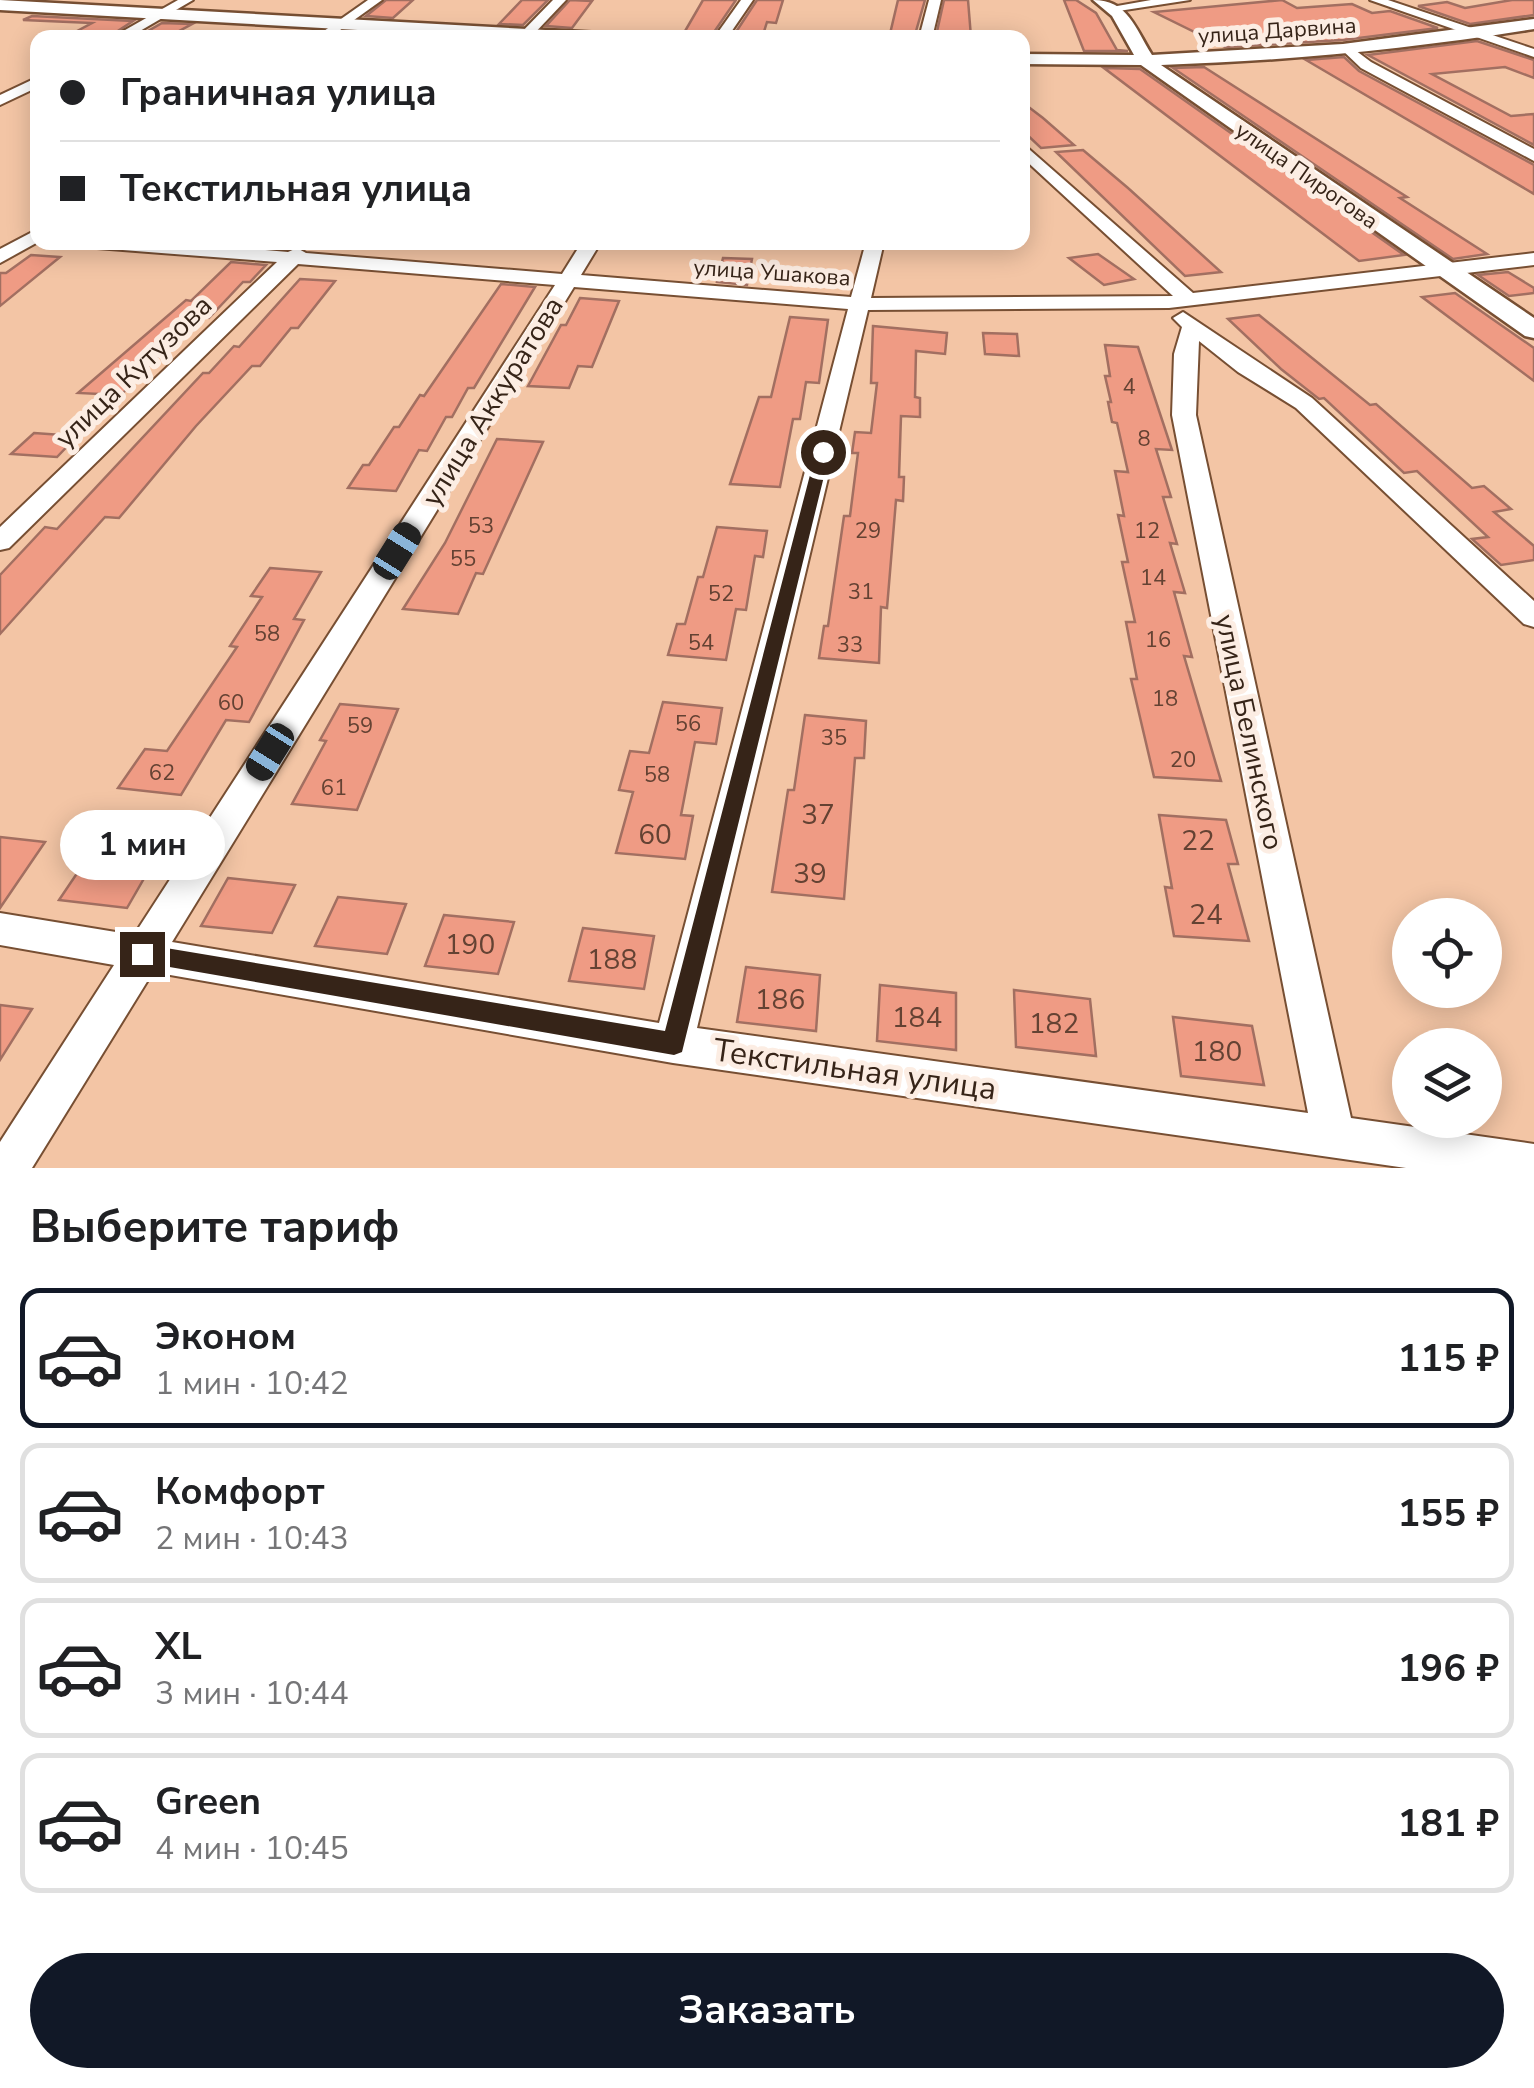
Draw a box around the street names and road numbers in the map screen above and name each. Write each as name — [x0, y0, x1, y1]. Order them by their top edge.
street label: улица Дарвина — [1197, 10, 1357, 51]
street label: улица Пирогова — [1229, 115, 1384, 236]
street label: улица Ушакова — [692, 253, 851, 293]
street label: улица Кутузова — [47, 287, 220, 456]
street label: улица Аккуратова — [413, 290, 573, 513]
street label: улица Белинского — [1206, 611, 1293, 853]
street label: Текстильная улица — [711, 1028, 999, 1111]

